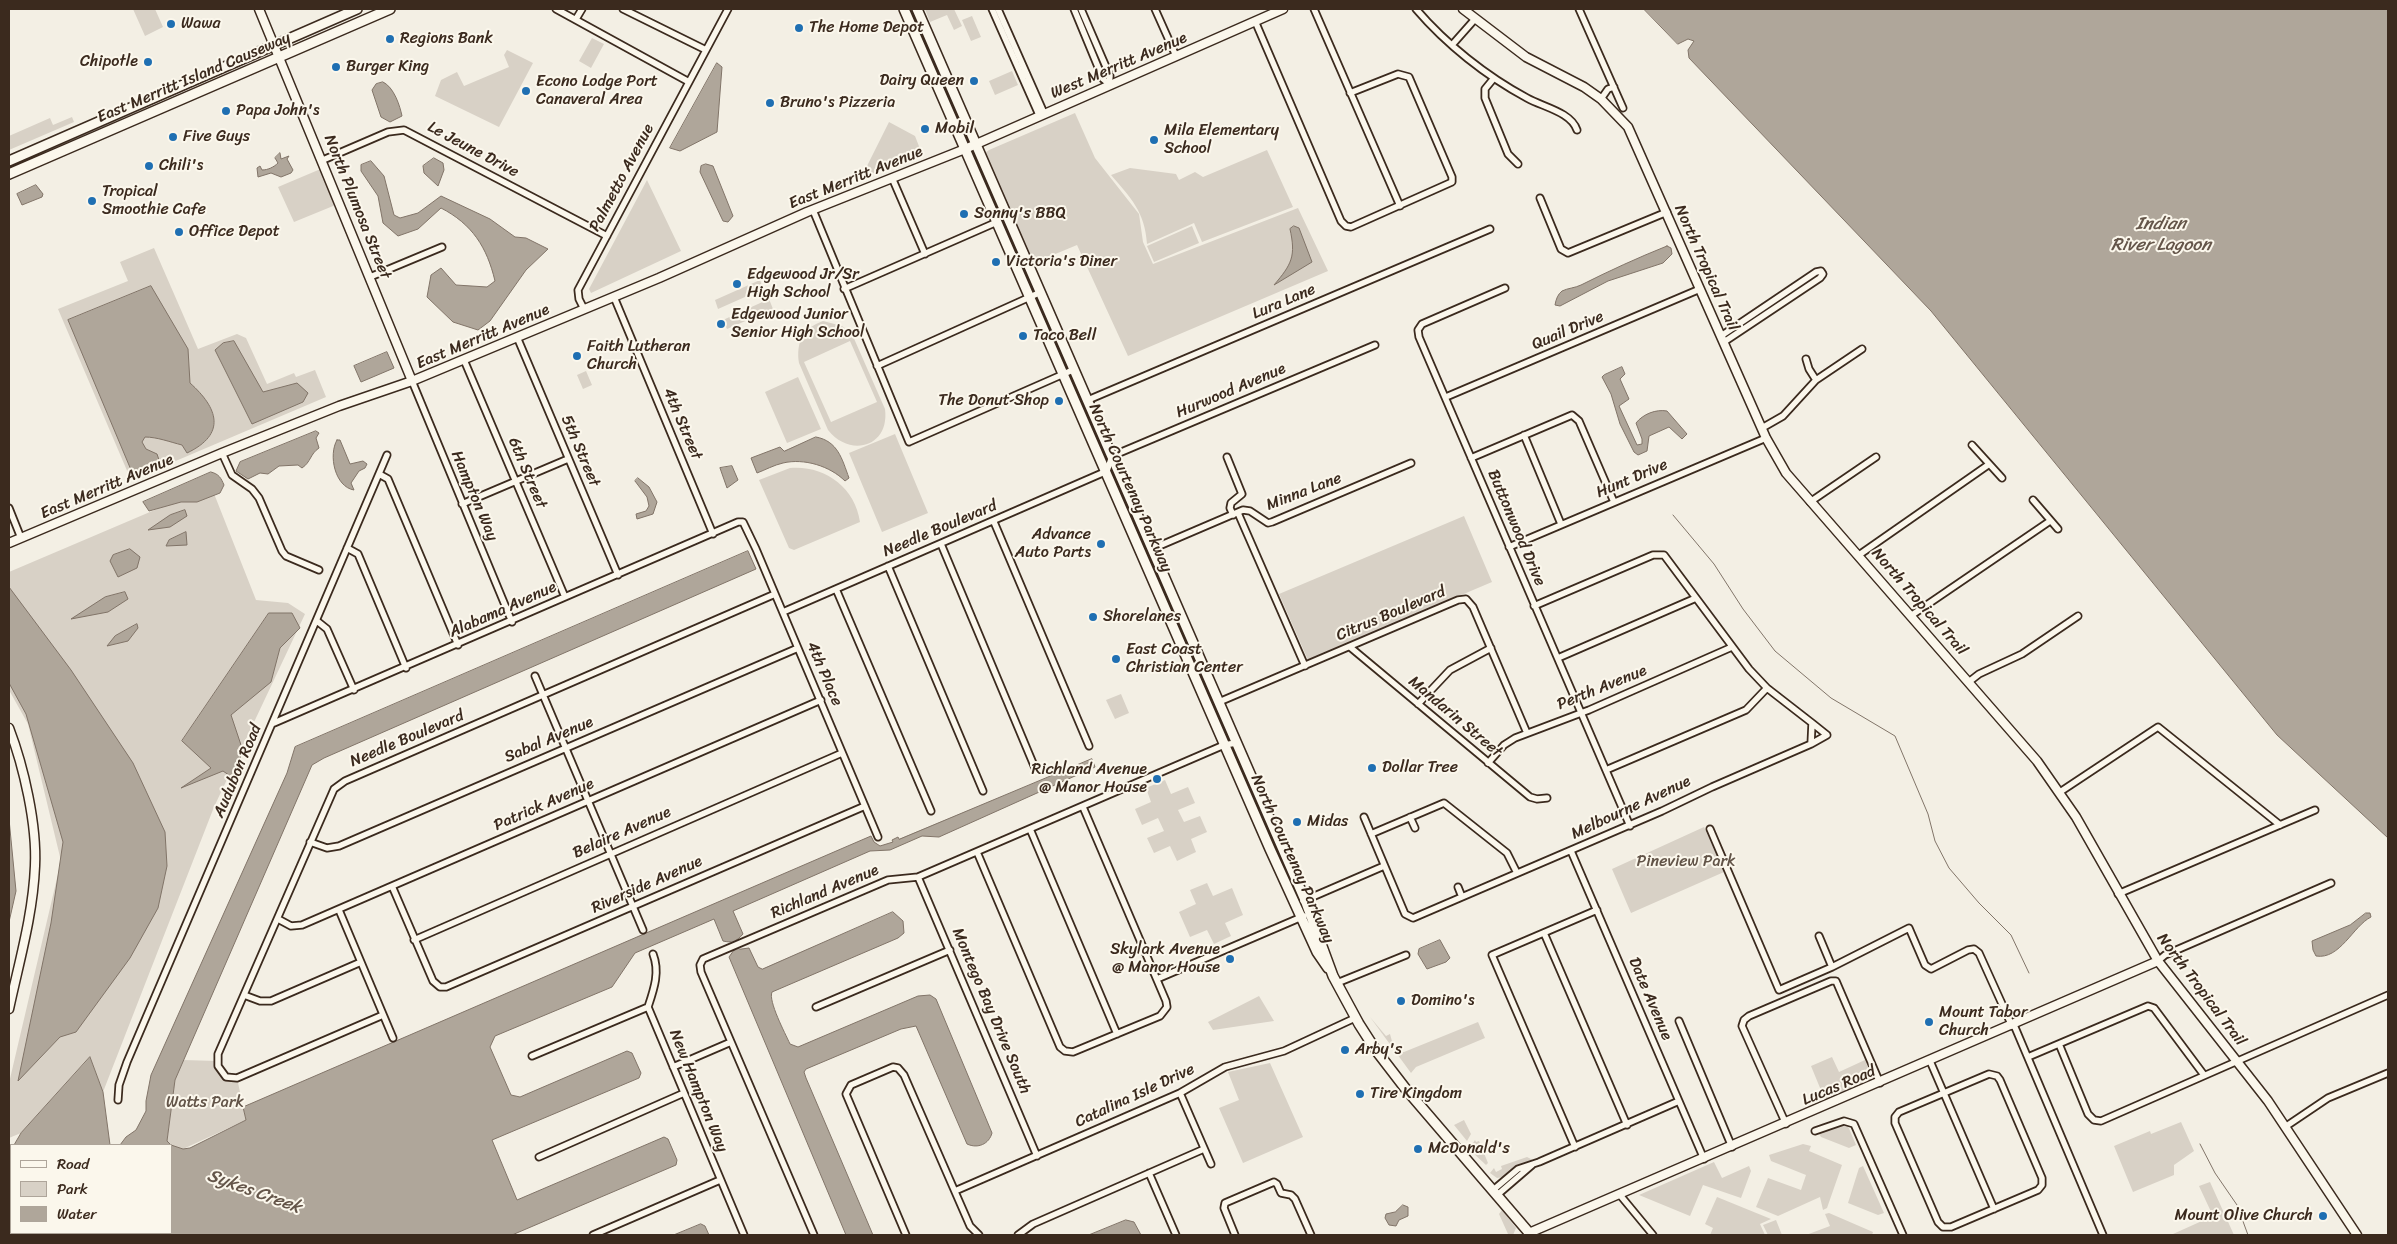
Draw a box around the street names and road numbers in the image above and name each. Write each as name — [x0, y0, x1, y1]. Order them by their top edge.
street label: East Merritt Island Causeway — [94, 29, 294, 127]
street label: West Merritt Avenue — [1048, 29, 1190, 103]
street label: Le Jeune Drive — [424, 118, 522, 182]
street label: Palmetto Avenue — [586, 121, 658, 235]
street label: North Plumosa Street — [319, 132, 395, 282]
street label: East Merritt Avenue — [786, 142, 926, 214]
street label: North Tropical Trail — [1670, 202, 1742, 334]
street label: Lura Lane — [1249, 280, 1319, 324]
street label: East Merritt Avenue — [414, 300, 552, 374]
street label: Quail Drive — [1529, 307, 1607, 355]
street label: Hurwood Avenue — [1173, 359, 1289, 423]
street label: 4th Street — [658, 385, 706, 463]
street label: North Courtenay Parkway — [1084, 401, 1176, 575]
street label: 5th Street — [556, 412, 604, 490]
street label: 6th Street — [503, 435, 551, 511]
street label: Hampton Way — [446, 448, 502, 544]
street label: East Merritt Avenue — [38, 450, 176, 524]
street label: Hunt Drive — [1593, 455, 1671, 503]
street label: Buttonwood Drive — [1483, 467, 1549, 589]
street label: Minna Lane — [1264, 469, 1344, 515]
street label: Needle Boulevard — [880, 496, 1000, 562]
street label: North Tropical Trail — [1867, 544, 1971, 660]
street label: Alabama Avenue — [446, 578, 560, 642]
street label: Citrus Boulevard — [1333, 582, 1449, 646]
street label: 4th Place — [802, 639, 846, 709]
street label: Perth Avenue — [1554, 661, 1650, 715]
street label: Mandarin Street — [1404, 672, 1506, 762]
street label: Needle Boulevard — [347, 706, 467, 772]
street label: Sabal Avenue — [502, 713, 596, 767]
street label: Audubon Road — [210, 721, 266, 821]
street label: North Courtenay Parkway — [1246, 772, 1338, 946]
street label: Melbourne Avenue — [1568, 772, 1694, 844]
street label: Patrick Avenue — [491, 774, 597, 836]
street label: Belaire Avenue — [570, 803, 674, 863]
street label: Riverside Avenue — [589, 852, 705, 918]
street label: Richland Avenue — [768, 861, 882, 923]
street label: Montego Bay Drive South — [947, 925, 1035, 1097]
street label: North Tropical Trail — [2152, 930, 2250, 1050]
street label: Date Avenue — [1624, 955, 1676, 1043]
street label: New Hampton Way — [665, 1027, 731, 1155]
street label: Catalina Isle Drive — [1072, 1060, 1198, 1132]
street label: Lucas Road — [1799, 1062, 1879, 1110]

